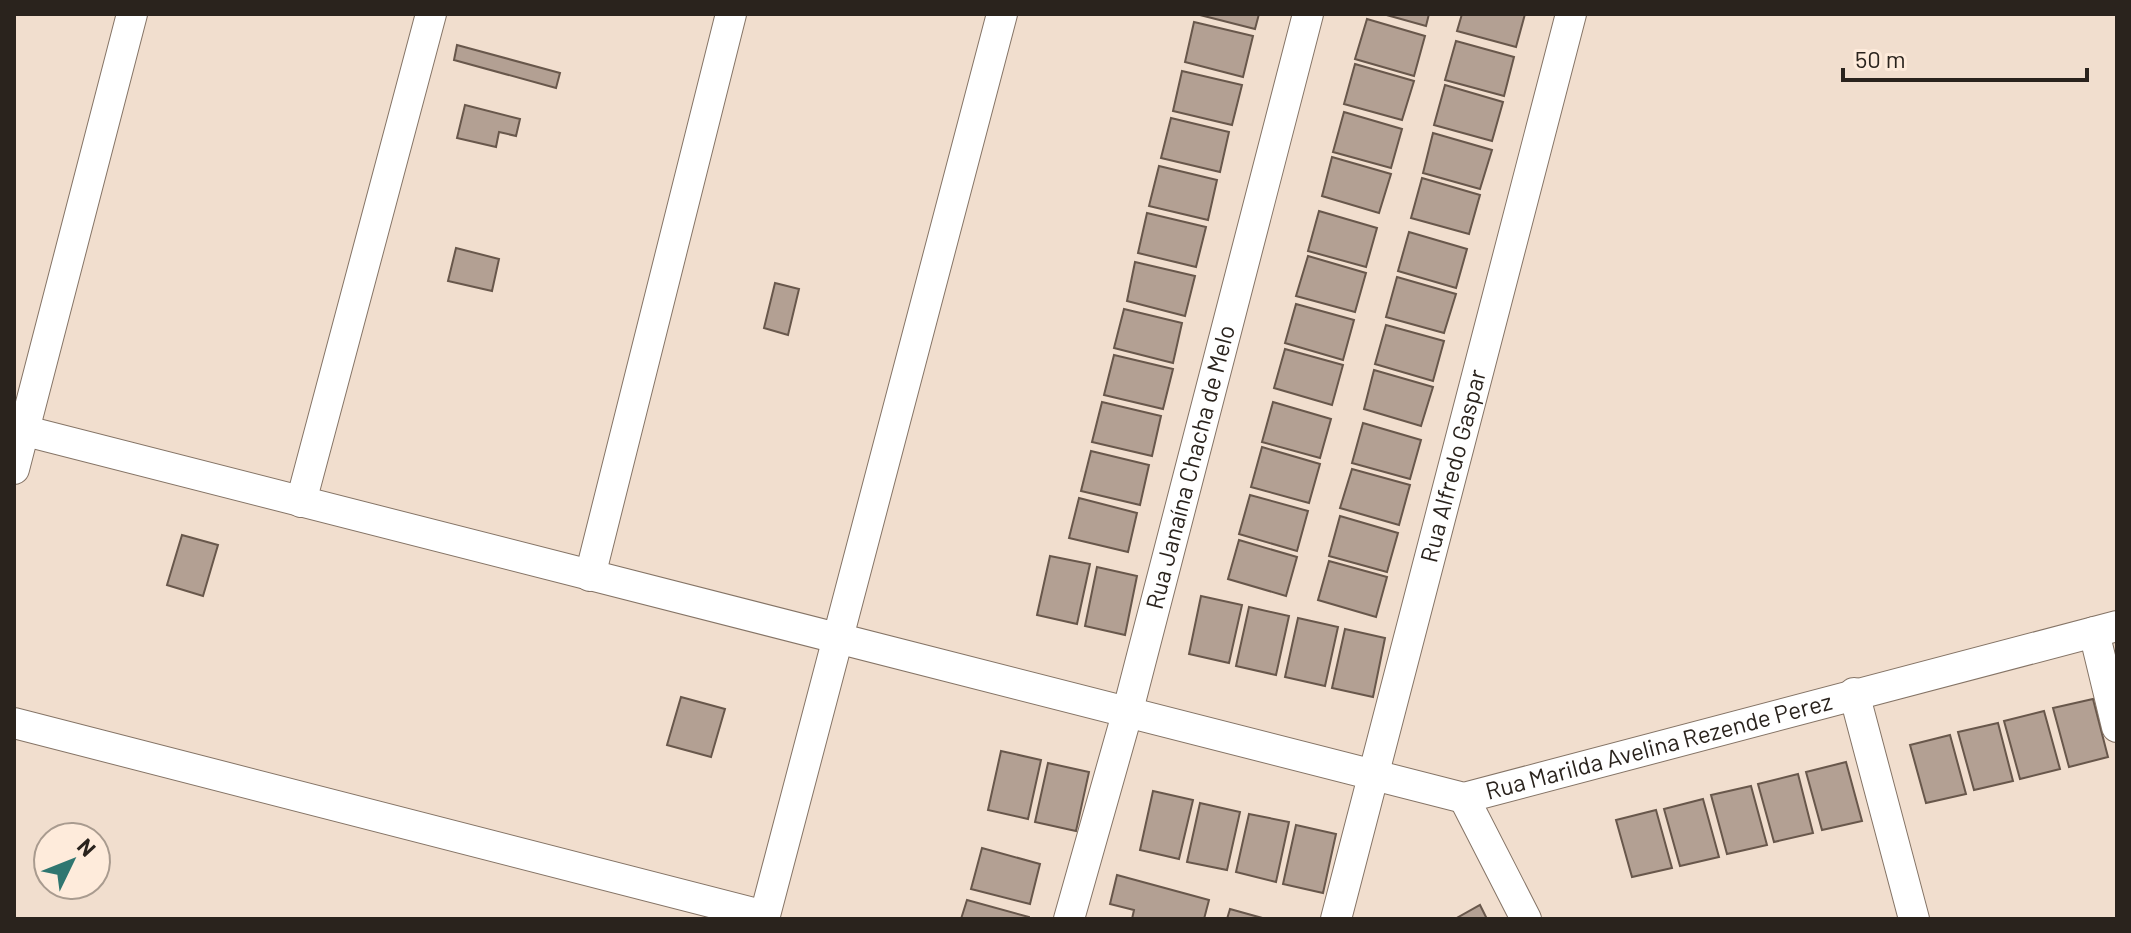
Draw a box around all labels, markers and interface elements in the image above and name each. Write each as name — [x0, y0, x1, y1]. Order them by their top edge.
scale bar — [1843, 32, 2087, 82]
text: 50 m — [1855, 44, 1906, 73]
street label: Rua Janaína Chacha de Melo — [1139, 321, 1240, 612]
street label: Rua Alfredo Gaspar — [1413, 366, 1491, 565]
street label: Rua Marilda Avelina Rezende Perez — [1482, 686, 1835, 805]
north arrow — [32, 821, 112, 901]
text: N — [73, 832, 102, 861]

